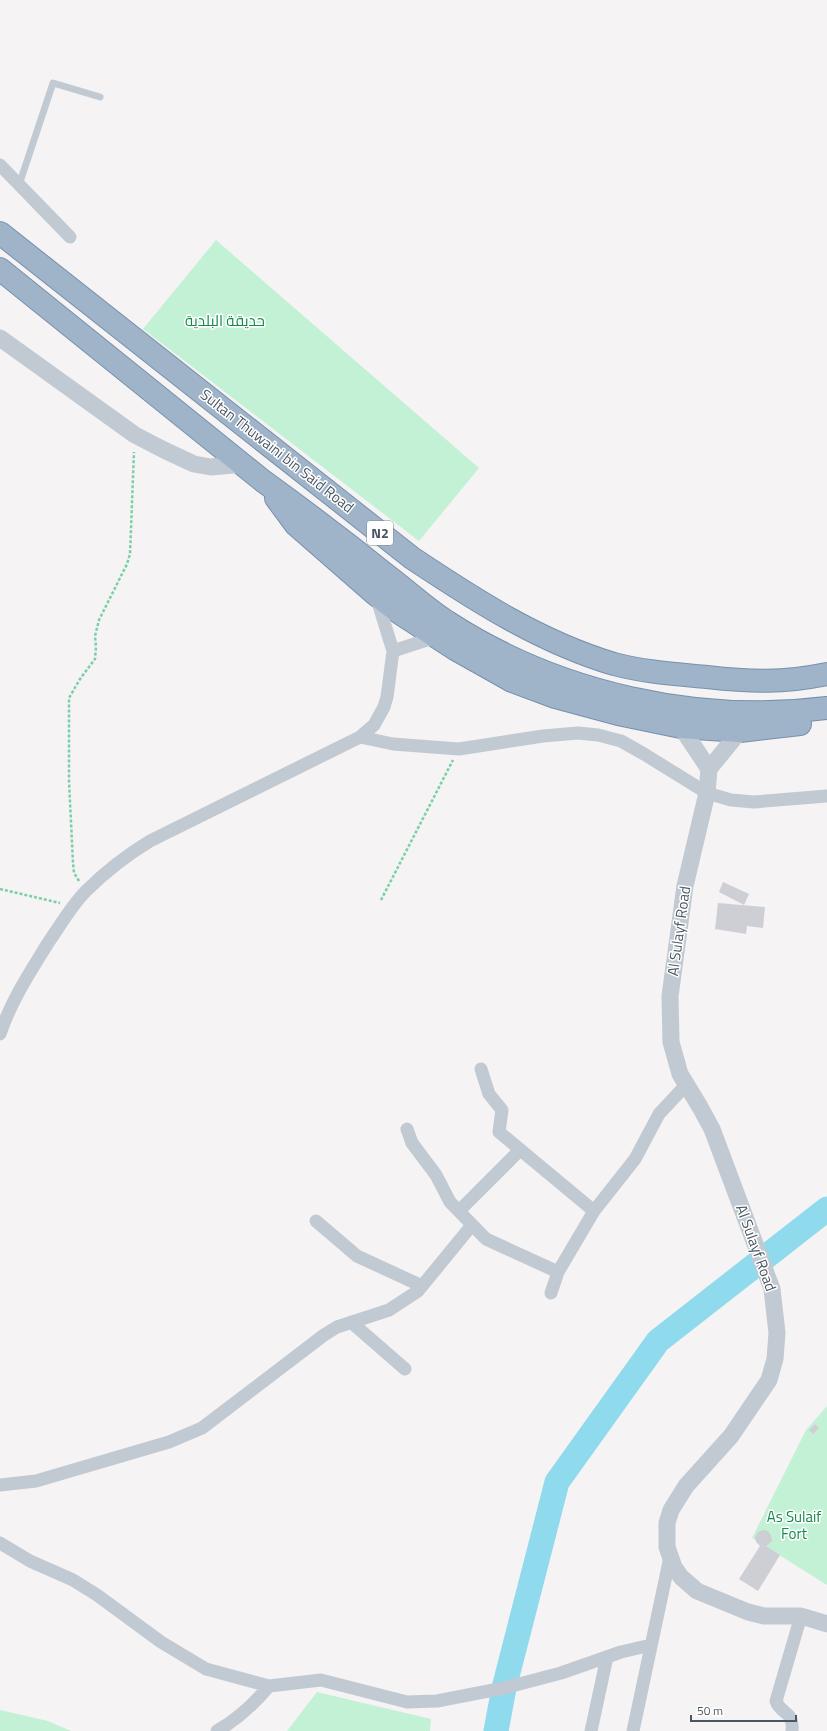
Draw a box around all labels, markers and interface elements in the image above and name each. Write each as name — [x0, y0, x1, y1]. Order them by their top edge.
park label: حديقة البلدية — [185, 309, 265, 332]
street label: Sultan Thuwaini bin Said Road — [196, 383, 359, 518]
road number: N2 — [367, 521, 393, 545]
street label: Al Sulayf Road — [661, 884, 696, 977]
street label: Al Sulayf Road — [730, 1201, 783, 1294]
park label: As Sulaif Fort — [767, 1505, 821, 1545]
scale bar — [691, 1697, 796, 1723]
text: 50 m — [697, 1701, 723, 1720]

